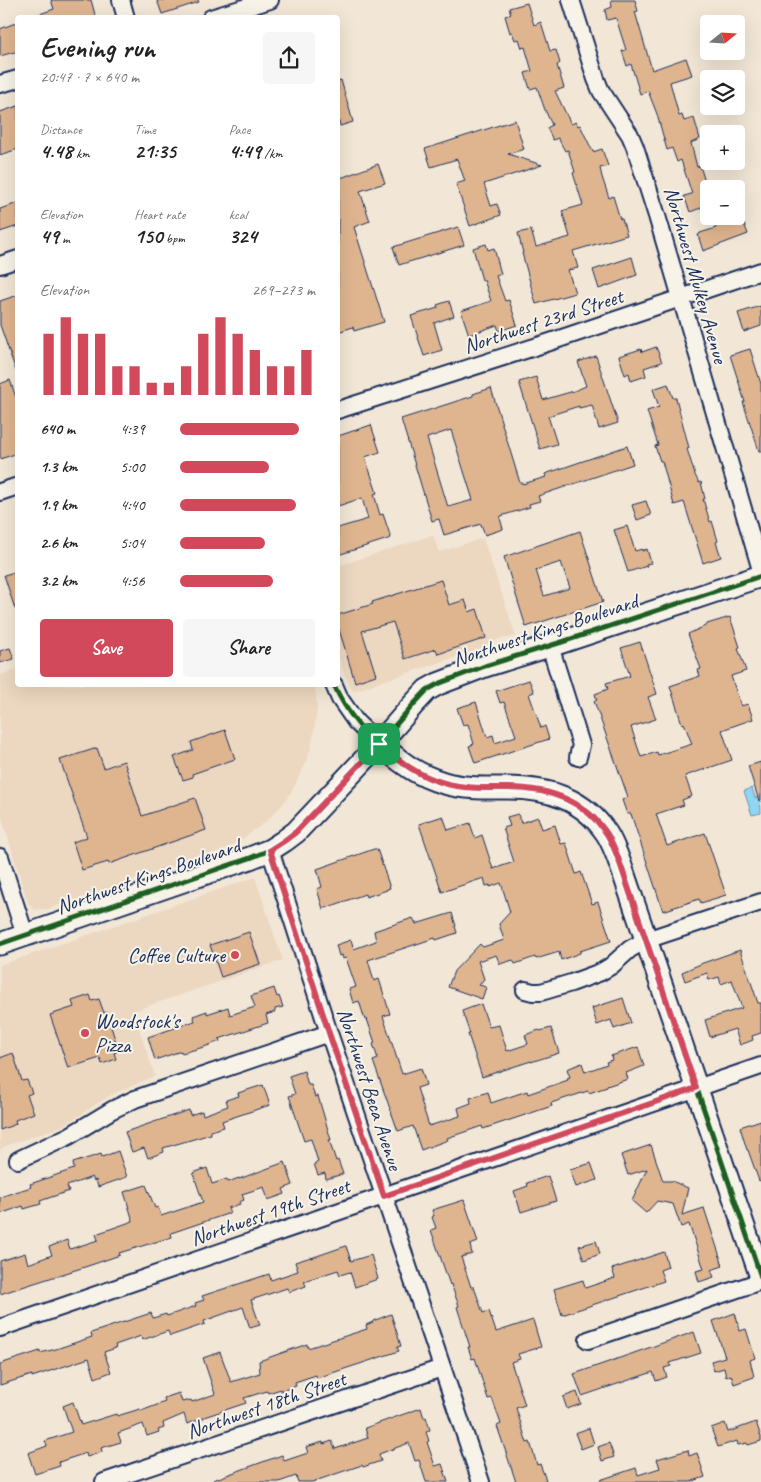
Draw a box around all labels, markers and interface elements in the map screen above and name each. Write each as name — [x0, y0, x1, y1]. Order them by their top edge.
north arrow — [700, 15, 745, 60]
map controls — [700, 15, 745, 225]
text: Evening run — [40, 30, 155, 65]
button: share — [263, 32, 315, 84]
text: 20:47 · 7 × 640 m — [40, 67, 139, 87]
button: layers — [700, 70, 745, 115]
text: Distance — [40, 121, 82, 138]
text: Time — [134, 121, 156, 138]
text: Pace — [229, 121, 250, 138]
button: + — [700, 125, 745, 170]
text: 4.48 — [40, 138, 73, 164]
text: 21:35 — [134, 138, 176, 164]
text: 4:49 — [229, 138, 261, 164]
text: km — [73, 145, 90, 162]
text: /km — [261, 145, 283, 162]
button: − — [700, 180, 745, 225]
street label: Northwest Mulkey Avenue — [658, 184, 734, 368]
text: Elevation — [40, 206, 83, 223]
text: Heart rate — [134, 206, 185, 223]
text: kcal — [229, 206, 247, 223]
text: 49 — [40, 223, 59, 249]
text: 150 — [134, 223, 162, 249]
text: 324 — [229, 223, 257, 249]
text: m — [59, 230, 70, 247]
text: bpm — [162, 230, 185, 247]
text: Elevation — [40, 280, 89, 300]
text: 269–273 m — [252, 280, 315, 300]
street label: Northwest 23rd Street — [460, 282, 628, 359]
text: 640 m — [40, 419, 75, 439]
text: 4:39 — [120, 419, 145, 439]
text: 1.3 km — [40, 457, 77, 477]
text: 5:00 — [120, 457, 145, 477]
text: 1.9 km — [40, 495, 77, 515]
text: 4:40 — [120, 495, 145, 515]
text: 2.6 km — [40, 533, 78, 553]
text: 5:04 — [120, 533, 145, 553]
text: 3.2 km — [40, 571, 77, 591]
text: 4:56 — [120, 571, 145, 591]
street label: Northwest Kings Boulevard — [449, 587, 644, 672]
button: Save — [40, 619, 173, 677]
button: Share — [183, 619, 315, 677]
pin — [358, 723, 400, 765]
icon: arrive — [365, 730, 393, 758]
street label: Northwest Kings Boulevard — [53, 831, 247, 920]
place label: Coffee Culture — [128, 942, 226, 968]
marker: Coffee Culture — [229, 949, 241, 961]
street label: Northwest Beca Avenue — [332, 1005, 409, 1175]
place label: Woodstock's Pizza — [95, 1008, 181, 1058]
marker: Woodstock's Pizza — [79, 1027, 91, 1039]
street label: Northwest 19th Street — [187, 1172, 355, 1251]
street label: Northwest 18th Street — [183, 1365, 351, 1444]

